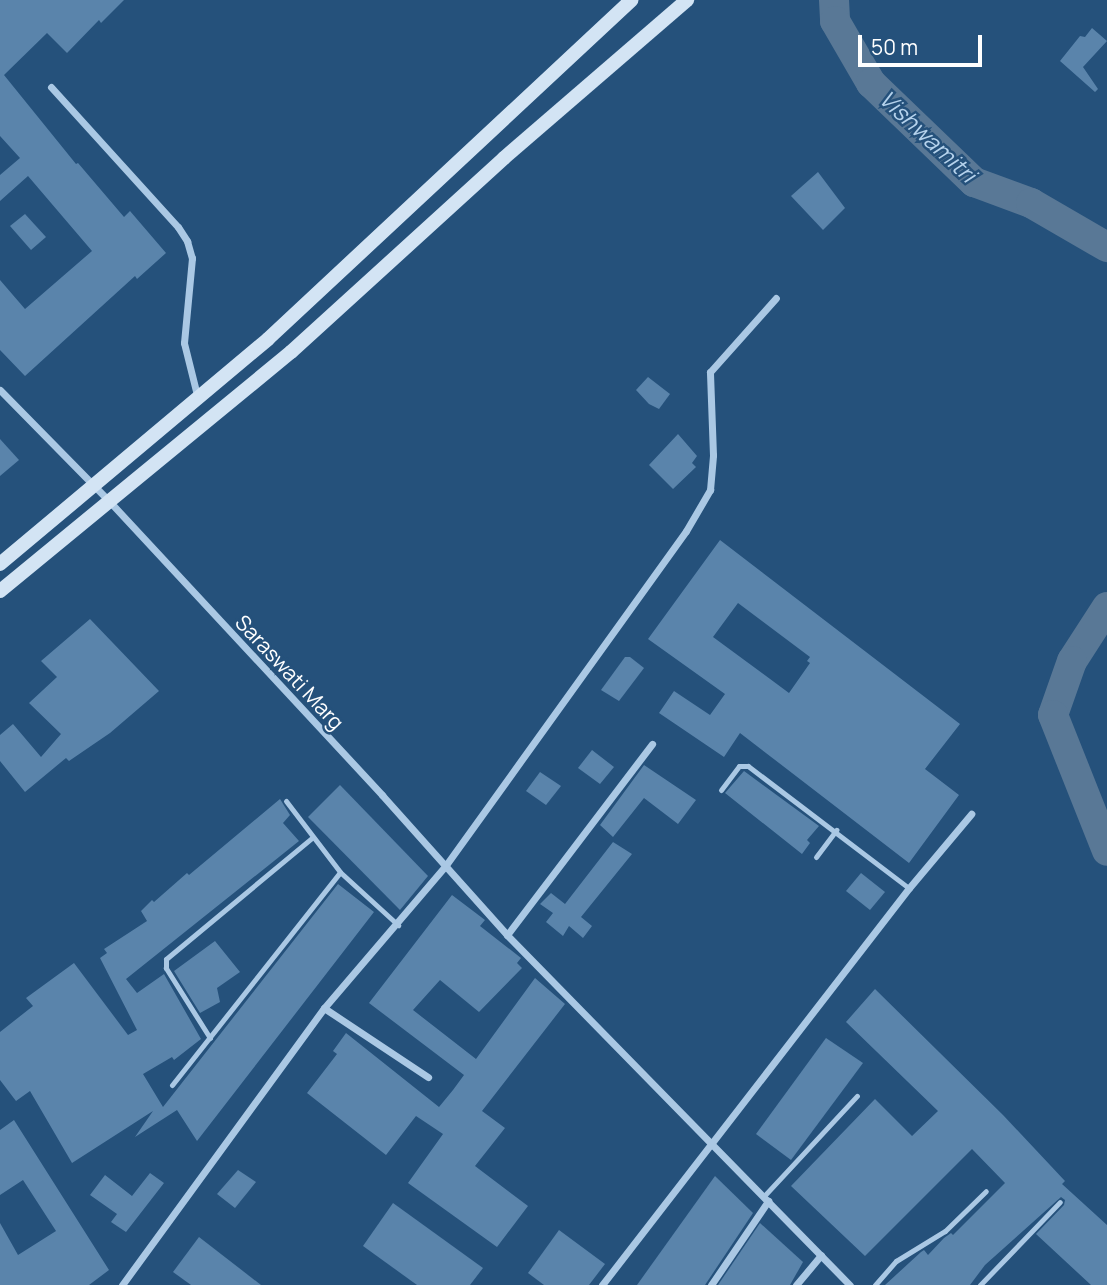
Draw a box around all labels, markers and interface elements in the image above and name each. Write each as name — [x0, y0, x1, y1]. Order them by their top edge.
scale bar — [862, 21, 986, 65]
text: 50 m — [871, 33, 918, 61]
water label: Vishwamitri — [874, 84, 982, 188]
street label: Saraswati Marg — [230, 609, 350, 735]

